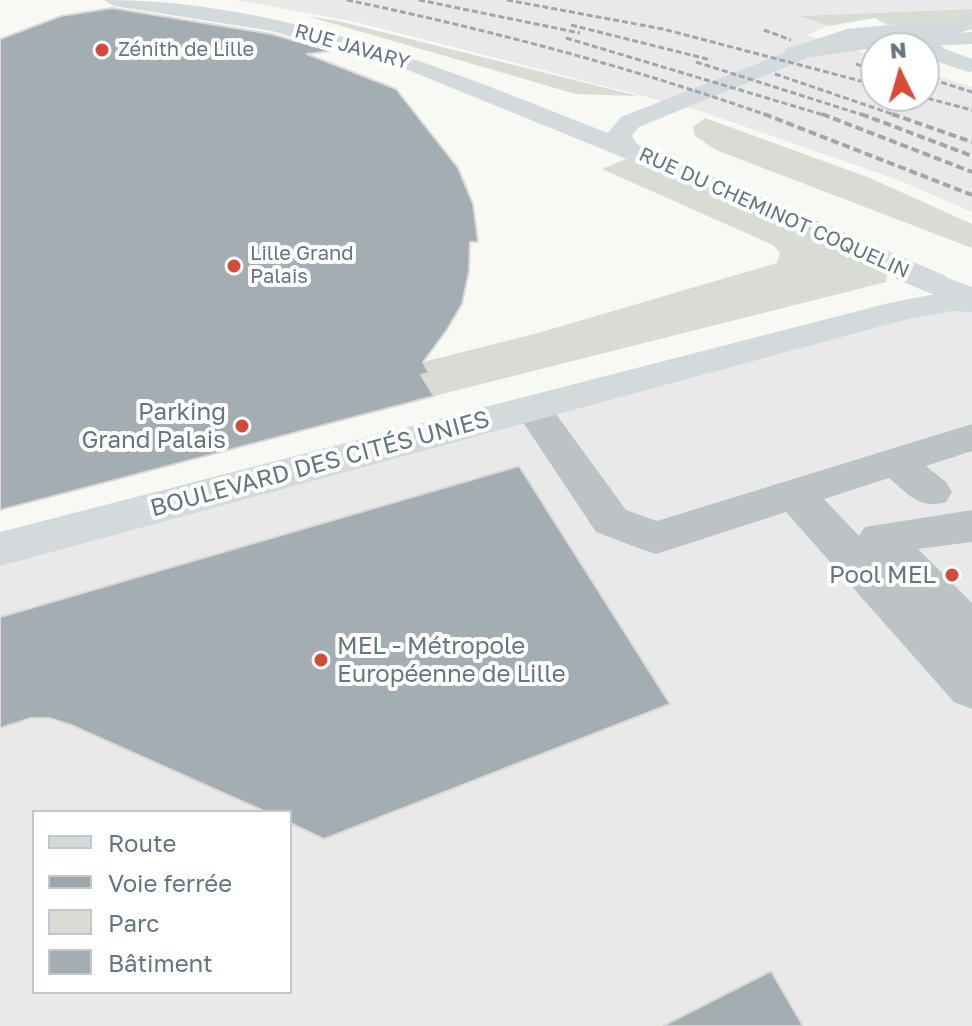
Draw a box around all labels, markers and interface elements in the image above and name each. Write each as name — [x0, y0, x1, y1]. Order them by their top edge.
street label: RUE JAVARY — [292, 19, 412, 75]
north arrow — [860, 32, 940, 112]
text: N — [889, 35, 908, 64]
place label: Zénith de Lille — [118, 38, 254, 62]
marker: Zénith de Lille — [93, 41, 111, 59]
street label: RUE DU CHEMINOT COQUELIN — [635, 142, 913, 284]
place label: Lille Grand Palais — [250, 242, 354, 289]
marker: Lille Grand Palais — [225, 257, 243, 275]
place label: Parking Grand Palais — [81, 398, 226, 454]
street label: BOULEVARD DES CITÉS UNIES — [147, 405, 493, 523]
marker: Parking Grand Palais — [233, 417, 251, 435]
place label: Pool MEL — [829, 561, 936, 589]
marker: Pool MEL — [943, 566, 961, 584]
place label: MEL - Métropole Européenne de Lille — [337, 632, 566, 688]
marker: MEL - Métropole Européenne de Lille — [312, 651, 330, 669]
legend — [32, 810, 292, 994]
text: Route — [108, 828, 177, 857]
text: Voie ferrée — [108, 868, 232, 897]
text: Parc — [108, 908, 159, 937]
text: Bâtiment — [108, 948, 213, 977]

